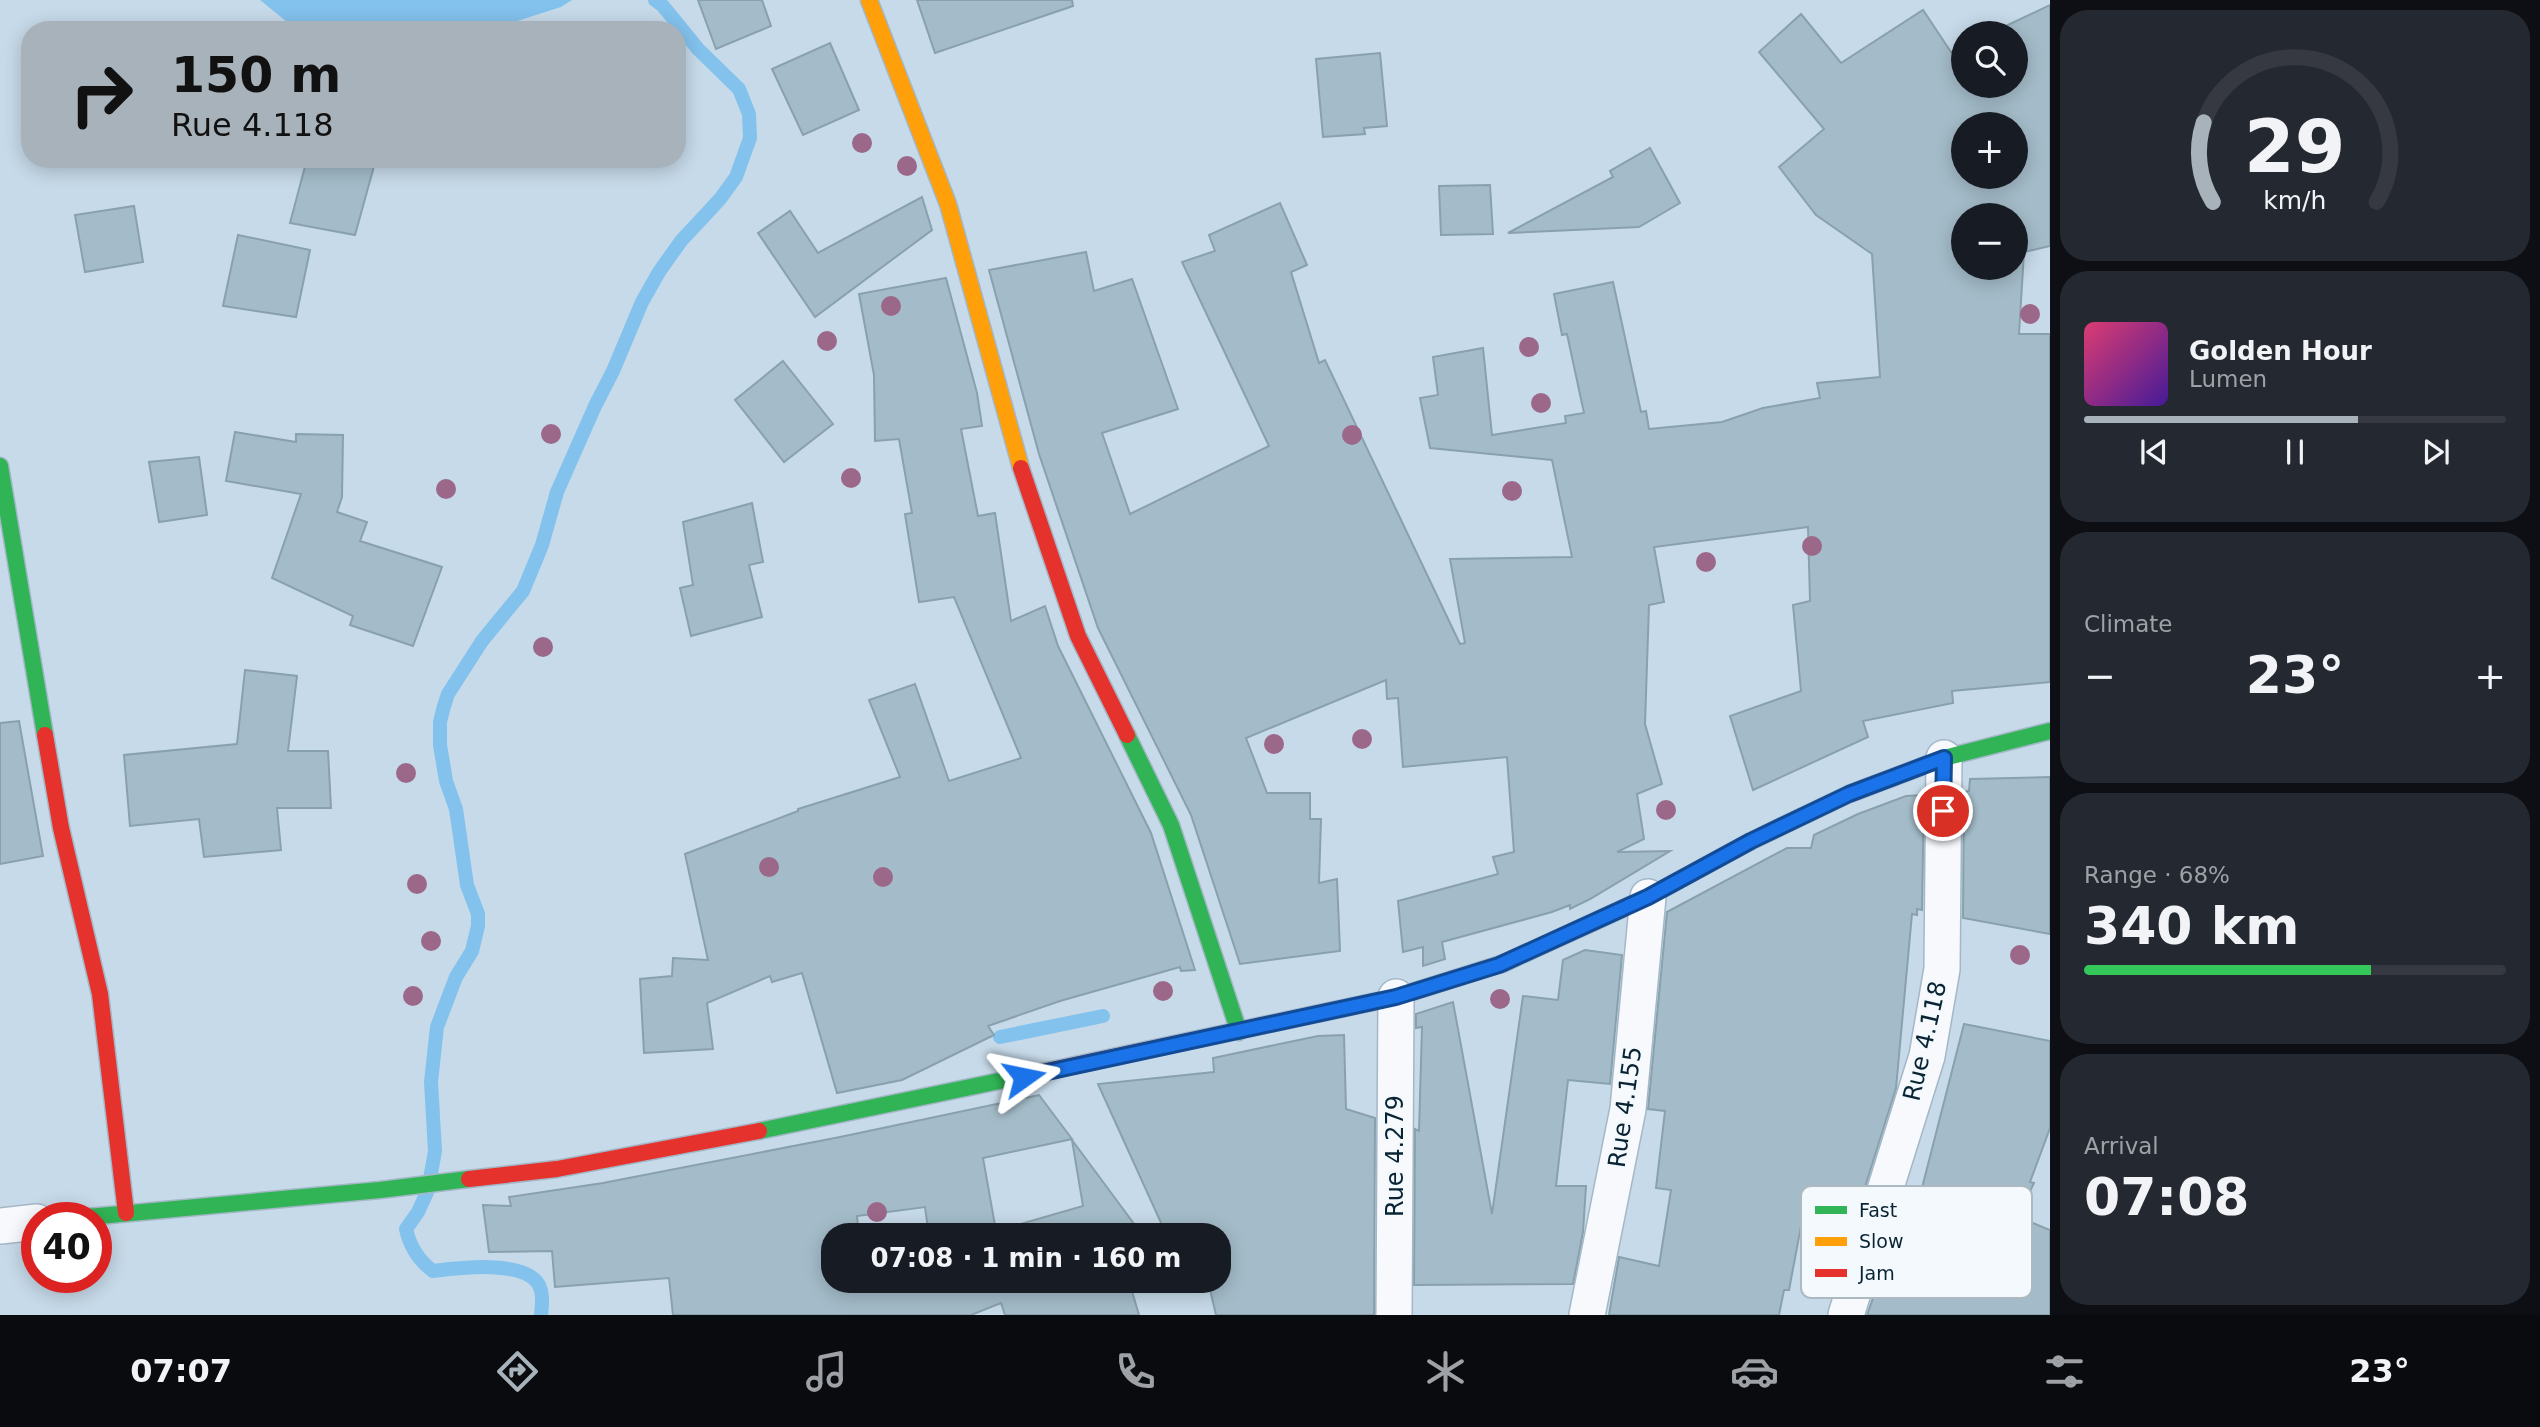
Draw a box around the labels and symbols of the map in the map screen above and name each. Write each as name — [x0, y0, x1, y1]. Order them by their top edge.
pin — [1913, 781, 1973, 841]
street label: Rue 4.118 — [1898, 978, 1952, 1104]
position arrow — [987, 1040, 1061, 1114]
street label: Rue 4.155 — [1603, 1045, 1647, 1169]
street label: Rue 4.279 — [1381, 1095, 1409, 1217]
legend — [1801, 1186, 2032, 1298]
text: Fast — [1859, 1199, 1897, 1221]
speed limit sign: 40 — [21, 1202, 112, 1293]
text: Slow — [1859, 1230, 1904, 1252]
text: Jam — [1858, 1262, 1895, 1284]

